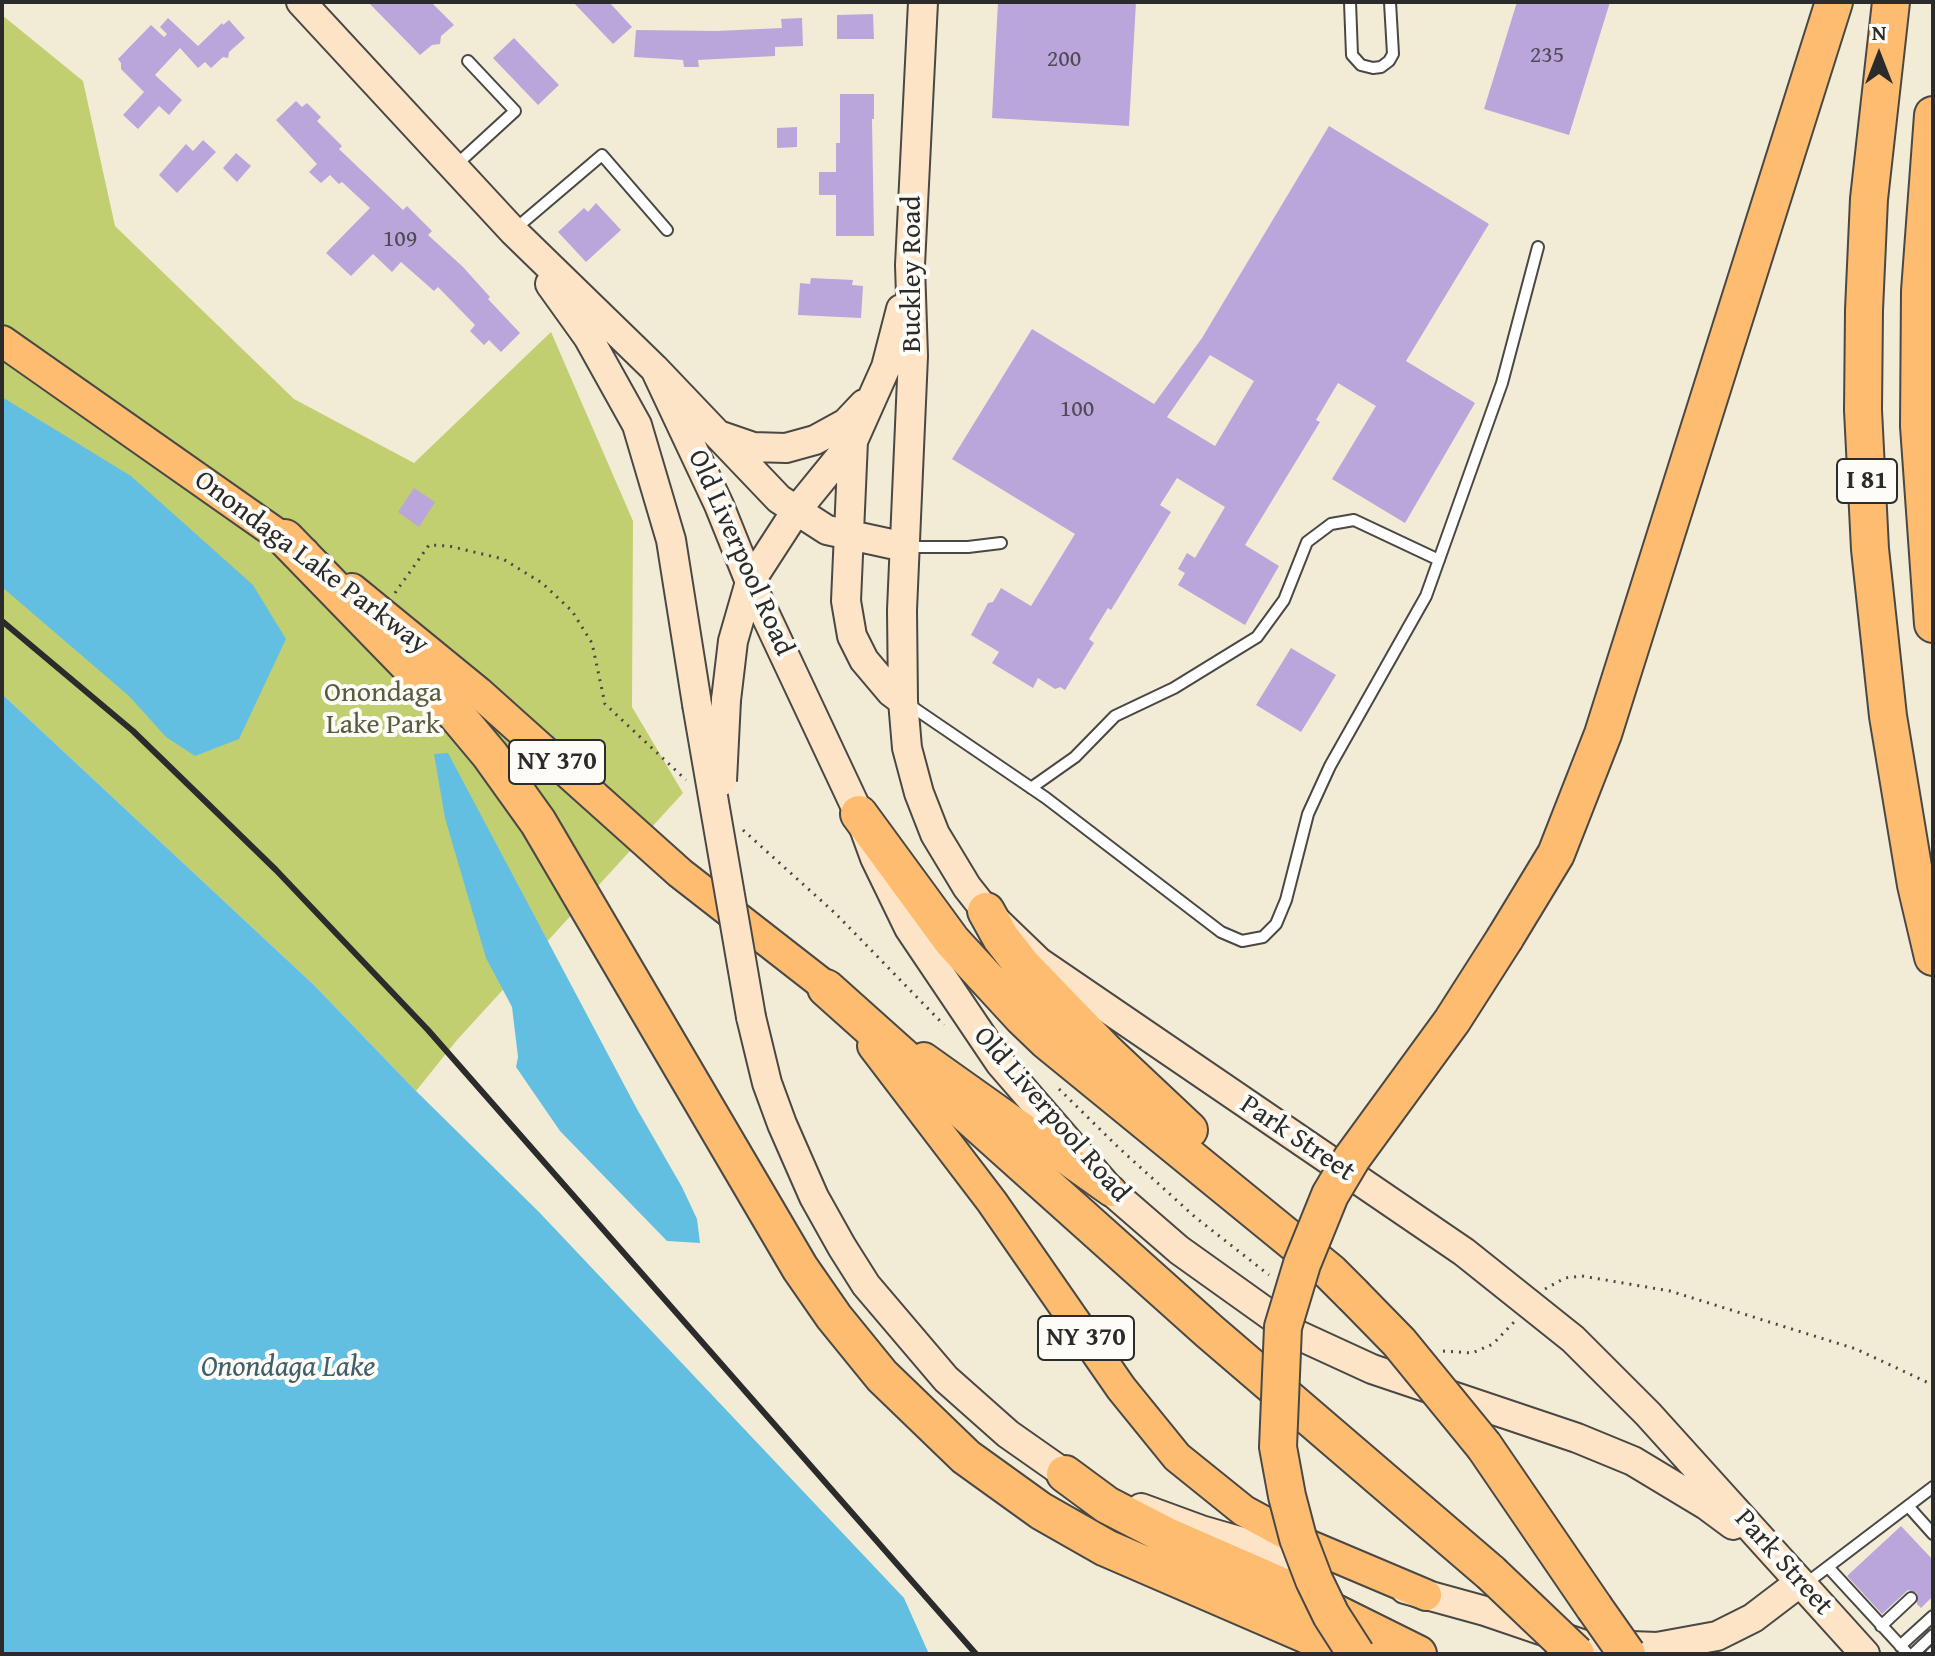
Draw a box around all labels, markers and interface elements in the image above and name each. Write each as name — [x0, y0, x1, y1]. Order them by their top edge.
north arrow — [1839, 16, 1919, 96]
text: N — [1872, 16, 1886, 48]
house number: 235 — [1530, 42, 1564, 70]
house number: 200 — [1047, 46, 1081, 74]
street label: Buckley Road — [896, 196, 930, 352]
house number: 109 — [383, 226, 417, 254]
house number: 100 — [1060, 396, 1094, 424]
street label: Old Liverpool Road — [680, 445, 800, 661]
road number: I 81 — [1837, 459, 1897, 503]
street label: Onondaga Lake Parkway — [187, 464, 435, 662]
park label: Onondaga Lake Park — [324, 677, 442, 743]
road number: NY 370 — [509, 740, 605, 784]
street label: Old Liverpool Road — [966, 1020, 1136, 1210]
street label: Park Street — [1233, 1088, 1361, 1190]
road number: NY 370 — [1038, 1316, 1134, 1360]
water label: Onondaga Lake — [201, 1350, 375, 1386]
street label: Park Street — [1727, 1503, 1839, 1623]

